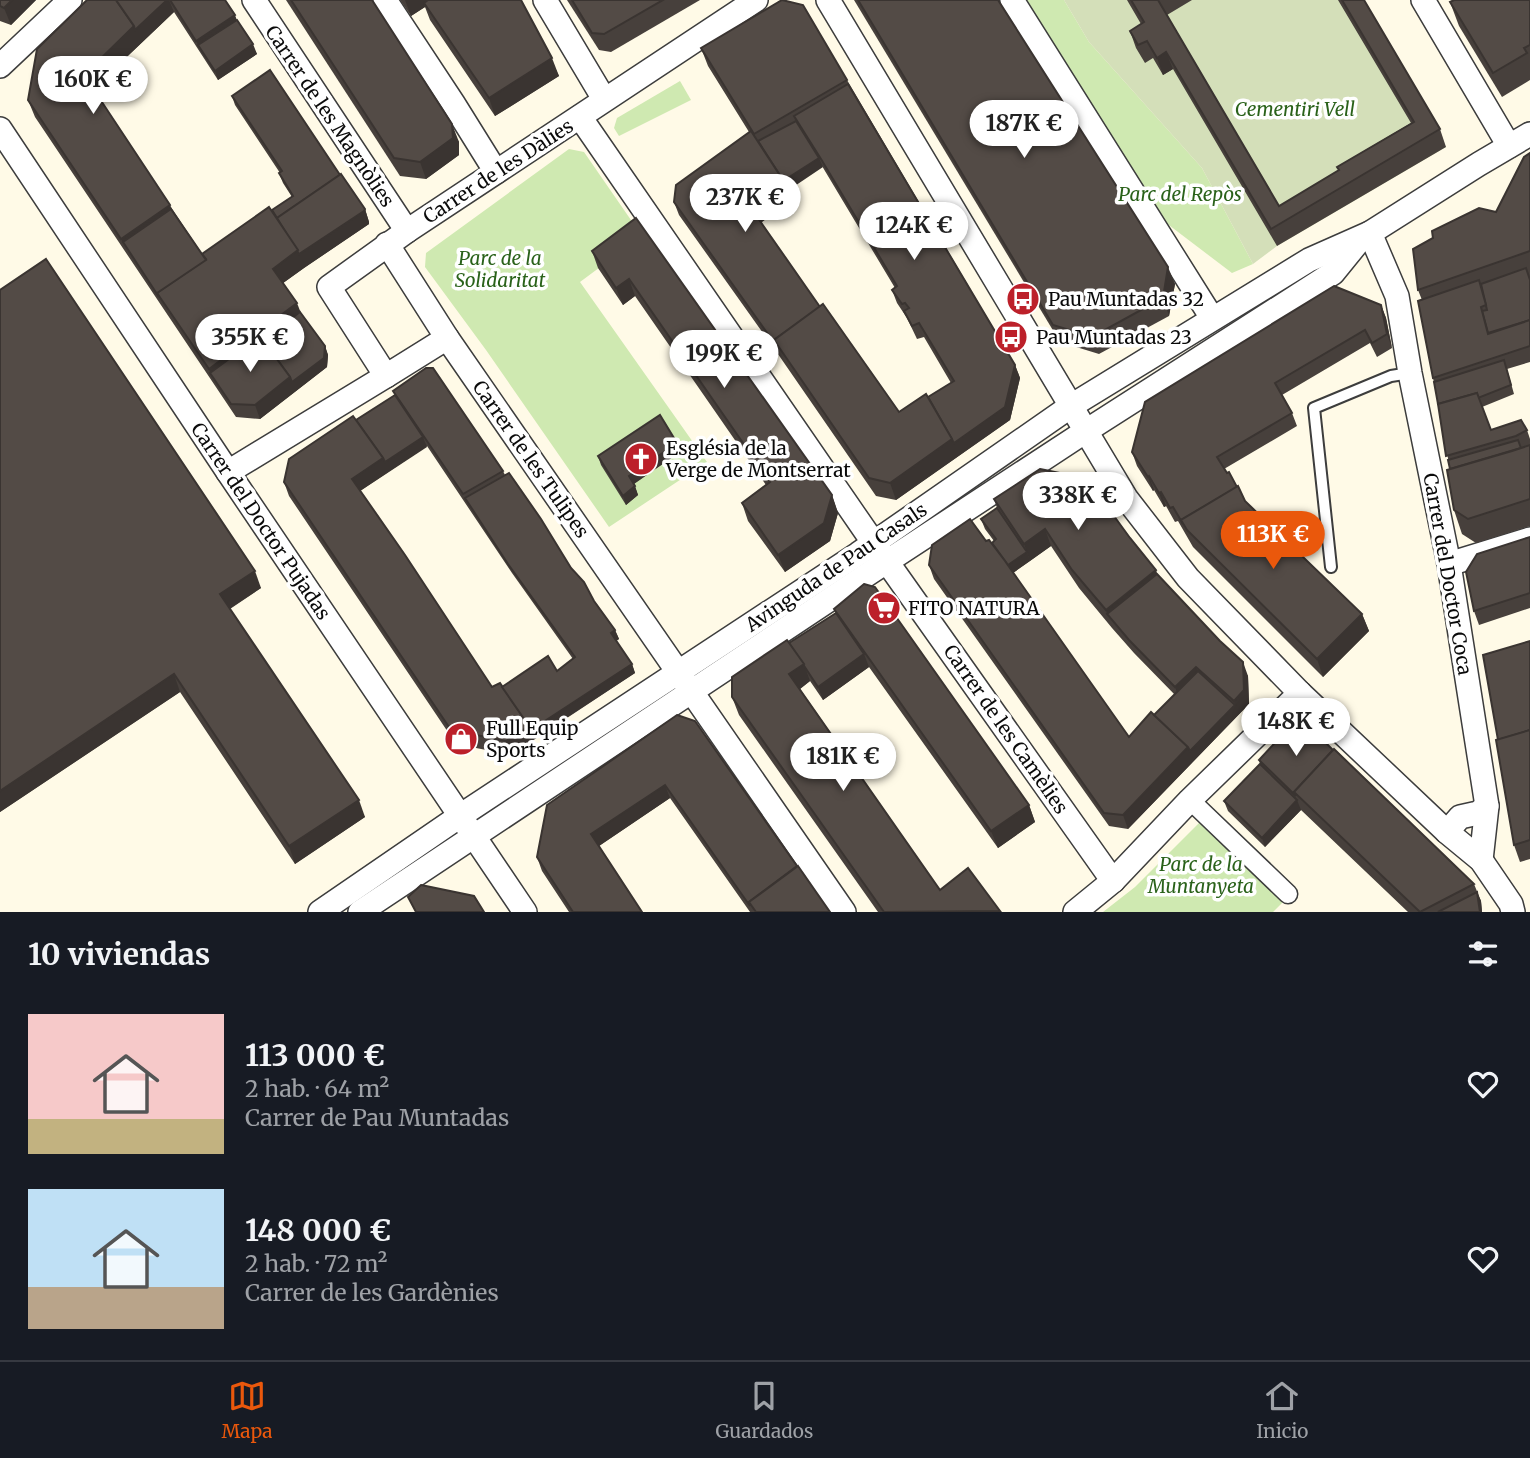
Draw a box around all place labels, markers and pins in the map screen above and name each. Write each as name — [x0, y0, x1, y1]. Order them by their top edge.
pin: 160K € — [36, 57, 150, 116]
pin: 187K € — [967, 100, 1081, 160]
pin: 237K € — [688, 174, 802, 234]
pin: 124K € — [857, 202, 971, 262]
bus stop icon: Pau Muntadas 32 — [1004, 280, 1042, 318]
place label: Pau Muntadas 32 — [1048, 287, 1204, 311]
pin: 355K € — [193, 314, 307, 374]
bus stop icon: Pau Muntadas 23 — [992, 318, 1030, 356]
place label: Pau Muntadas 23 — [1036, 325, 1192, 349]
pin: 199K € — [667, 330, 781, 390]
place label: Església de la Verge de Montserrat — [665, 436, 851, 482]
church icon: Església de la Verge de Montserrat — [622, 440, 660, 478]
pin: 338K € — [1021, 472, 1135, 532]
pin: 113K € — [1216, 512, 1330, 571]
supermarket icon: FITO NATURA — [865, 589, 903, 627]
place label: FITO NATURA — [908, 596, 1040, 620]
pin: 148K € — [1239, 698, 1353, 758]
place label: Full Equip Sports — [486, 716, 578, 762]
shop icon: Full Equip Sports — [442, 720, 480, 758]
pin: 181K € — [786, 734, 900, 793]

